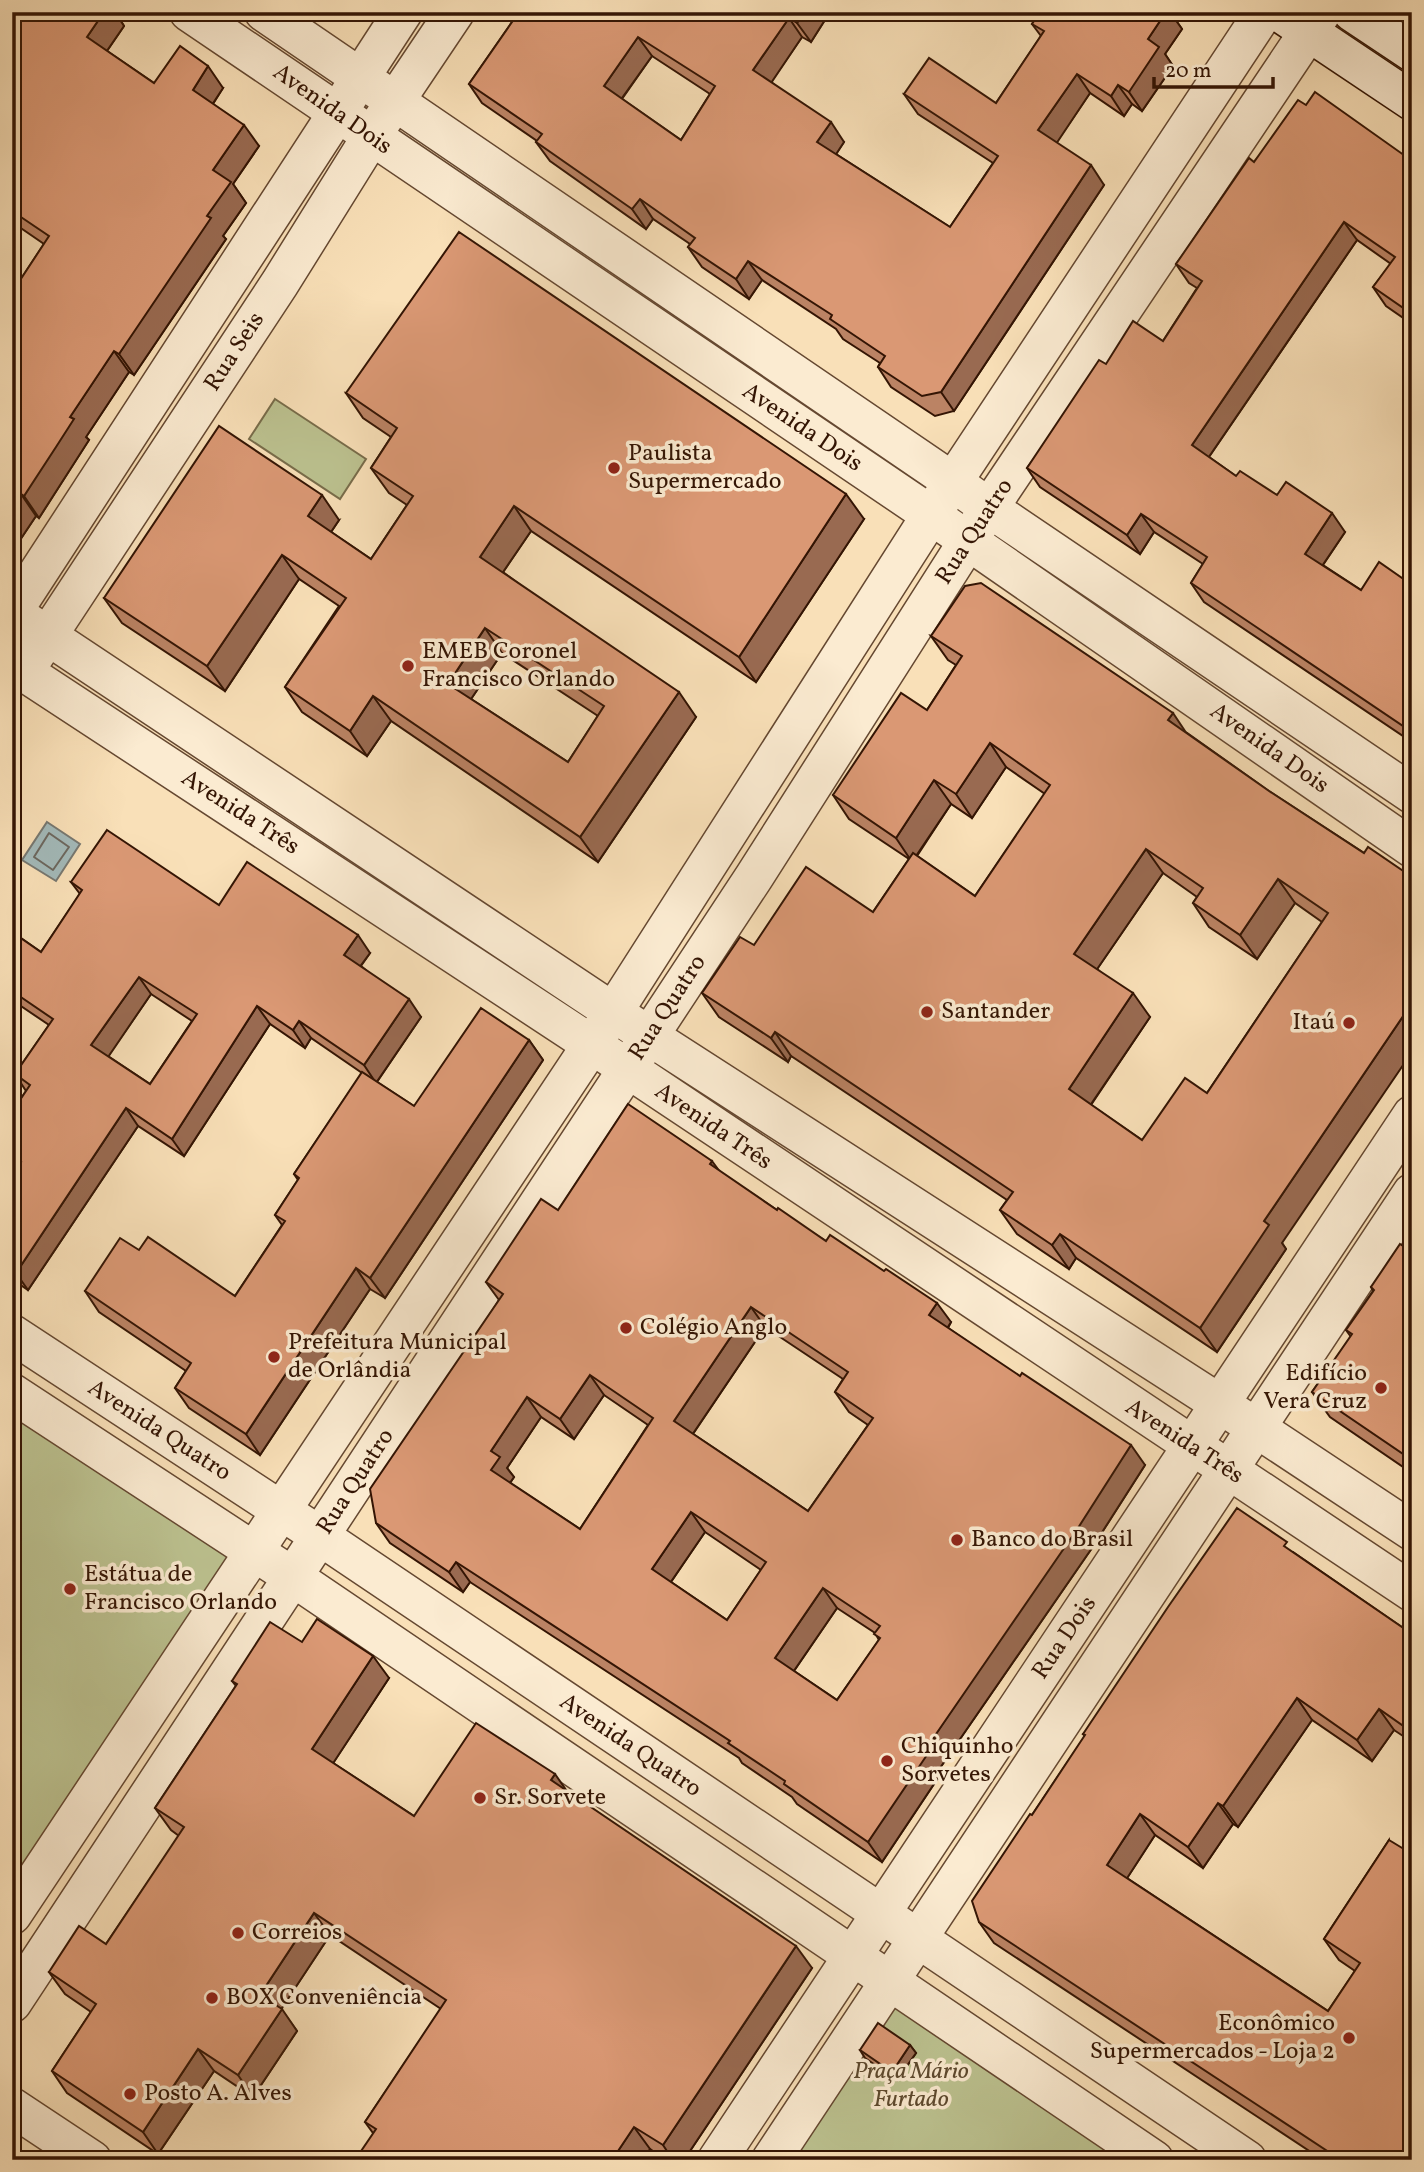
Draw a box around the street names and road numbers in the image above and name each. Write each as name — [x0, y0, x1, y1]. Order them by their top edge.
street label: Avenida Dois — [265, 56, 399, 164]
street label: Rua Seis — [197, 305, 273, 399]
street label: Avenida Dois — [735, 375, 869, 481]
street label: Rua Quatro — [928, 472, 1022, 592]
street label: Avenida Dois — [1202, 695, 1336, 803]
street label: Avenida Três — [174, 762, 306, 864]
street label: Rua Quatro — [621, 948, 715, 1068]
street label: Avenida Três — [647, 1075, 779, 1179]
street label: Avenida Quatro — [81, 1372, 237, 1490]
street label: Avenida Três — [1118, 1391, 1250, 1493]
street label: Rua Quatro — [309, 1422, 403, 1542]
street label: Rua Dois — [1024, 1589, 1106, 1687]
street label: Avenida Quatro — [552, 1686, 708, 1806]

